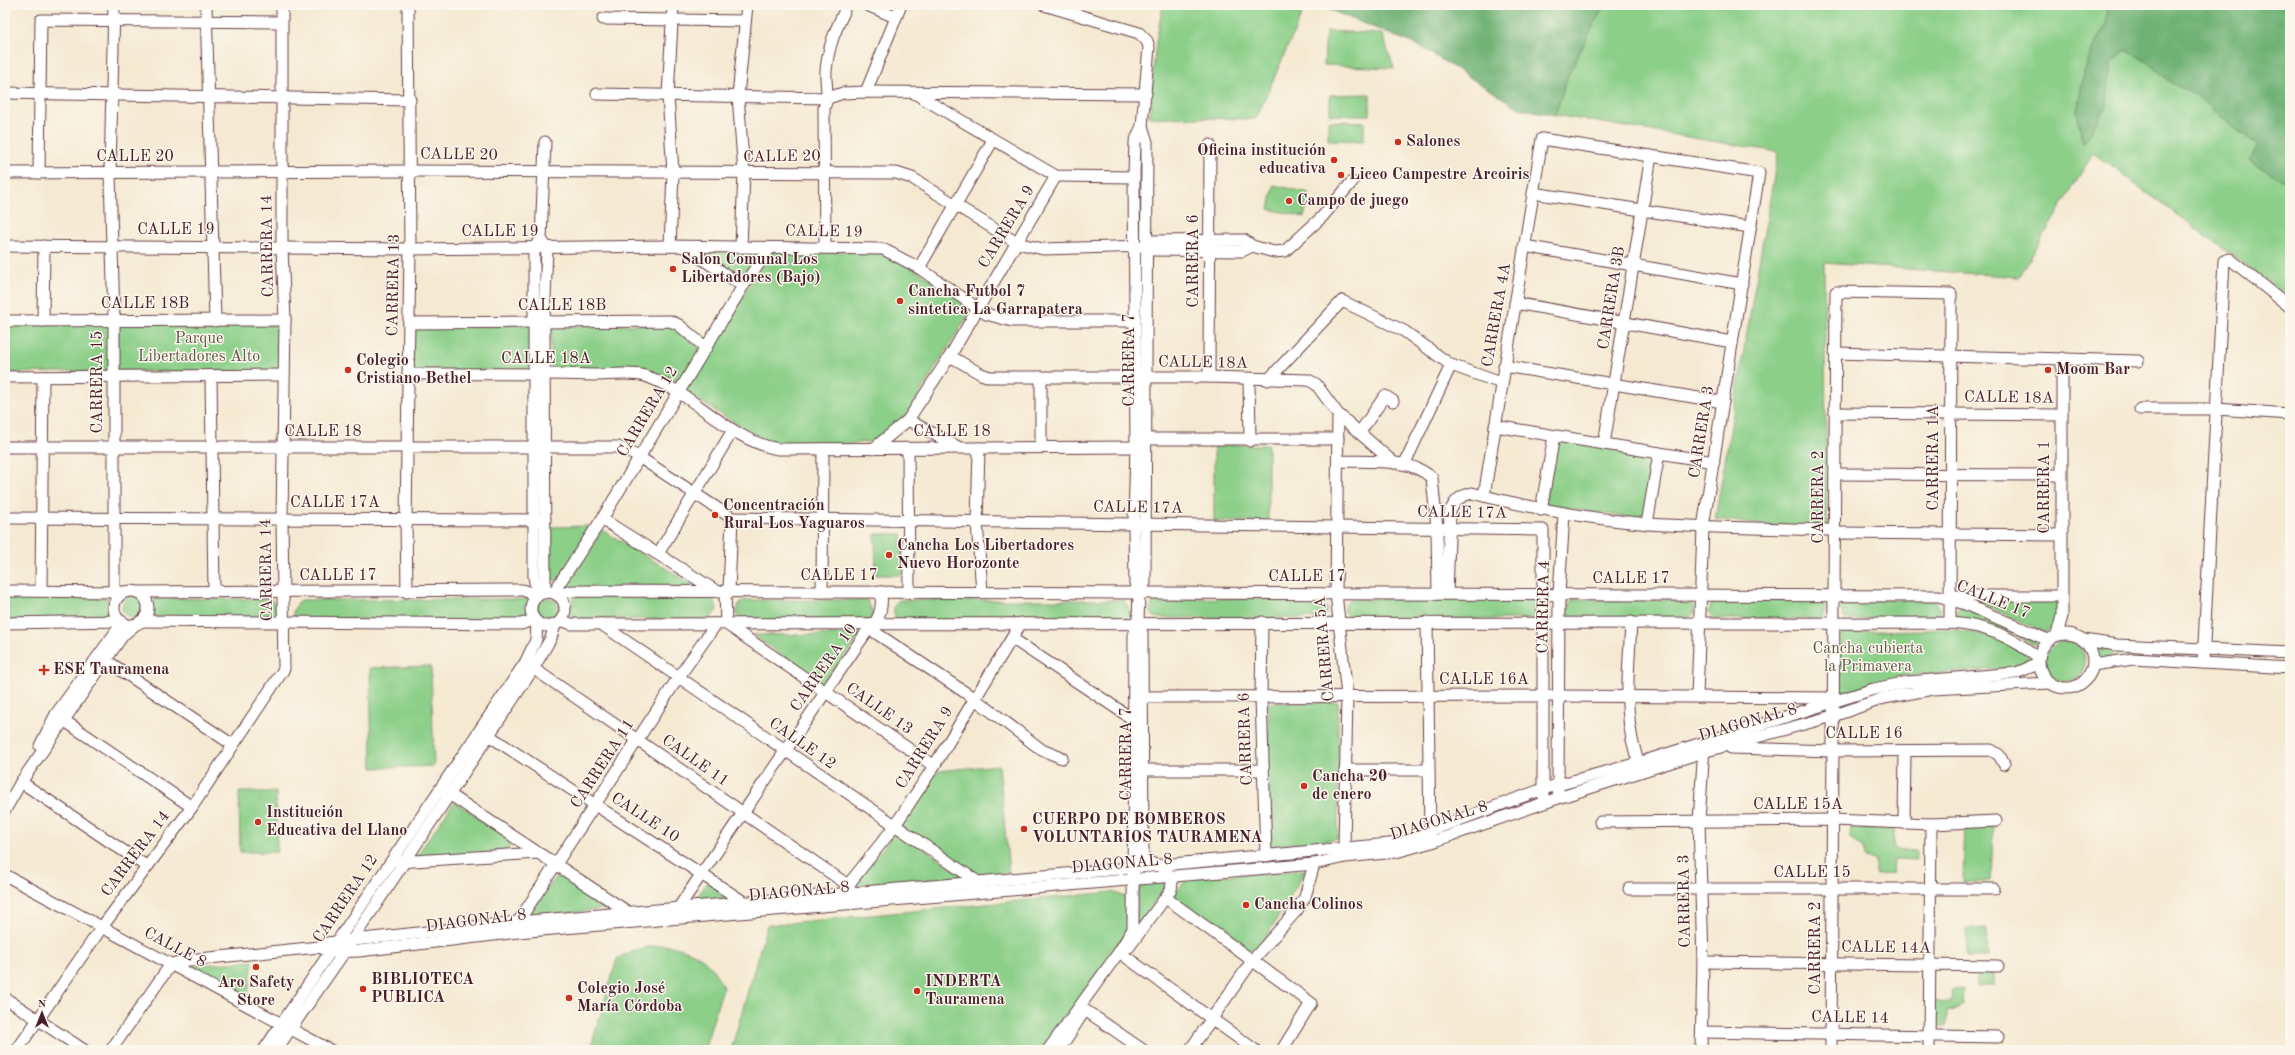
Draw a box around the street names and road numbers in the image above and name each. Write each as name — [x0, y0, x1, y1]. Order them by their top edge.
street label: CALLE 20 — [420, 146, 498, 164]
street label: CALLE 20 — [743, 148, 821, 166]
street label: CALLE 20 — [96, 149, 174, 165]
street label: CARRERA 9 — [976, 183, 1038, 271]
street label: CARRERA 14 — [259, 194, 277, 298]
street label: CARRERA 6 — [1186, 214, 1202, 308]
street label: CALLE 19 — [137, 222, 215, 238]
street label: CALLE 19 — [785, 223, 863, 241]
street label: CALLE 19 — [461, 224, 539, 240]
street label: CARRERA 13 — [385, 233, 403, 337]
street label: CARRERA 3B — [1596, 245, 1628, 351]
street label: CARRERA 4A — [1480, 262, 1514, 368]
street label: CALLE 18B — [101, 296, 189, 312]
street label: CALLE 18B — [518, 298, 606, 314]
street label: CARRERA 7 — [1122, 313, 1138, 407]
street label: CARRERA 15 — [90, 331, 106, 433]
street label: CALLE 18A — [501, 351, 591, 367]
street label: CALLE 18A — [1158, 354, 1248, 372]
street label: CARRERA 12 — [615, 364, 681, 460]
street label: CARRERA 3 — [1687, 385, 1717, 479]
street label: CALLE 18A — [1964, 389, 2054, 407]
street label: CARRERA 1A — [1926, 405, 1942, 511]
street label: CALLE 18 — [284, 424, 362, 440]
street label: CALLE 18 — [913, 424, 991, 440]
street label: CARRERA 1 — [2037, 440, 2053, 534]
street label: CARRERA 2 — [1811, 450, 1827, 544]
street label: CALLE 17A — [290, 495, 380, 511]
street label: CALLE 17A — [1093, 499, 1183, 517]
street label: CALLE 17A — [1417, 504, 1507, 522]
street label: CARRERA 14 — [258, 518, 276, 622]
street label: CARRERA 4 — [1535, 560, 1553, 654]
street label: CALLE 17 — [299, 568, 377, 584]
street label: CALLE 17 — [800, 568, 878, 584]
street label: CALLE 17 — [1268, 569, 1346, 585]
street label: CALLE 17 — [1592, 571, 1670, 587]
street label: CALLE 17 — [1954, 578, 2032, 622]
street label: CARRERA 5A — [1312, 596, 1338, 702]
street label: CARRERA 10 — [788, 621, 860, 715]
street label: CALLE 16A — [1439, 672, 1529, 688]
street label: CALLE 13 — [843, 680, 915, 738]
street label: CARRERA 6 — [1236, 692, 1256, 786]
street label: DIAGONAL 8 — [1697, 701, 1799, 745]
street label: CARRERA 9 — [893, 704, 957, 792]
street label: CARRERA 7 — [1119, 707, 1135, 801]
street label: CALLE 12 — [766, 715, 838, 773]
street label: CARRERA 11 — [568, 717, 638, 811]
street label: CALLE 16 — [1825, 726, 1903, 742]
street label: CALLE 11 — [659, 732, 731, 790]
street label: CALLE 10 — [608, 790, 682, 846]
street label: CALLE 15A — [1753, 797, 1843, 813]
street label: DIAGONAL 8 — [1388, 799, 1490, 843]
street label: CARRERA 14 — [99, 808, 173, 900]
street label: CARRERA 12 — [311, 852, 381, 946]
street label: DIAGONAL 8 — [1071, 852, 1173, 876]
street label: CARRERA 3 — [1676, 854, 1694, 948]
street label: CALLE 15 — [1773, 865, 1851, 881]
street label: DIAGONAL 8 — [748, 880, 850, 904]
street label: CARRERA 2 — [1808, 901, 1824, 995]
street label: DIAGONAL 8 — [425, 907, 527, 935]
street label: CALLE 8 — [141, 925, 209, 971]
street label: CALLE 14A — [1841, 939, 1931, 957]
street label: CALLE 14 — [1811, 1009, 1889, 1027]

